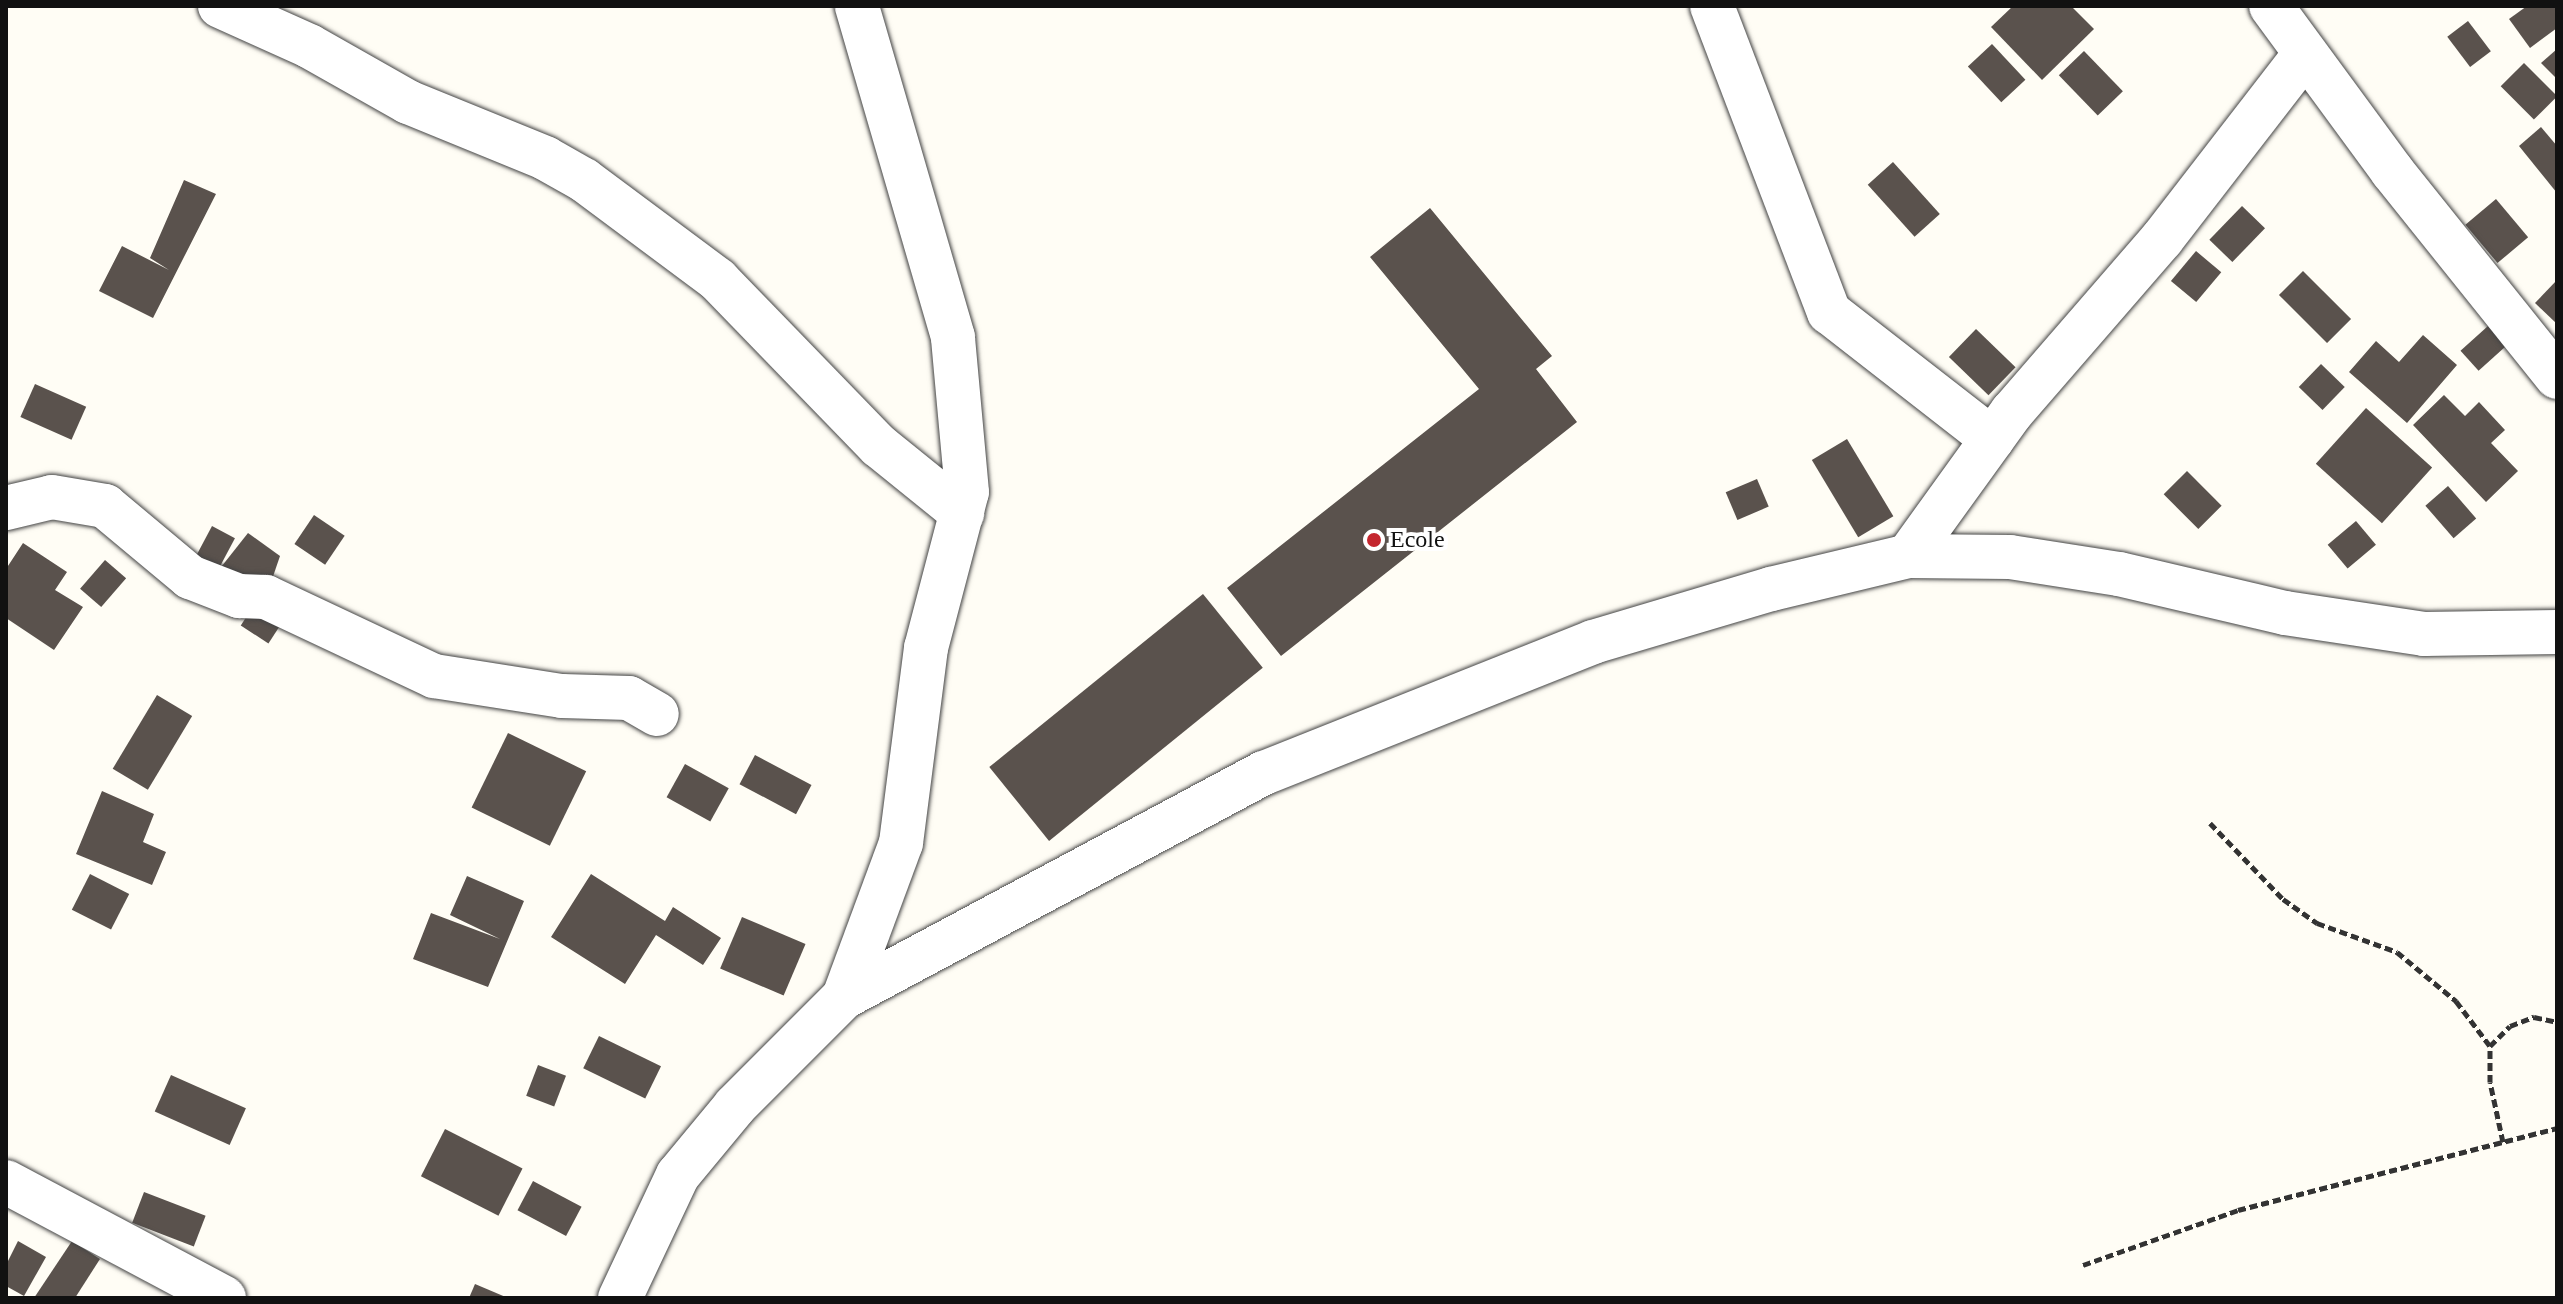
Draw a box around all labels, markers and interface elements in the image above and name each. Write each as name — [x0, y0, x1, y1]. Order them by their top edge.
place label: Ecole — [1390, 526, 1445, 554]
marker: Ecole — [1365, 531, 1383, 549]

